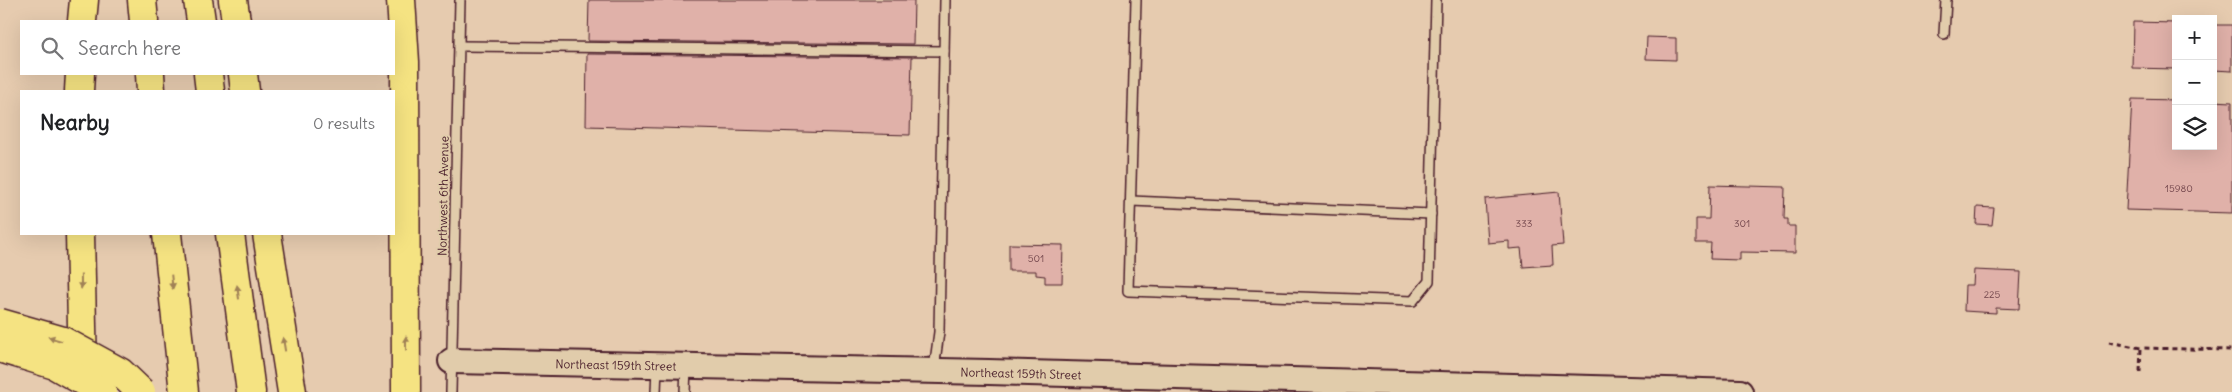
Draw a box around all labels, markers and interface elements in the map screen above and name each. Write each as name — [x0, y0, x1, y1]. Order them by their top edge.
map controls — [2172, 15, 2217, 150]
button: + — [2172, 15, 2217, 60]
search box — [20, 20, 395, 75]
icon: search — [38, 34, 66, 62]
text: Search here — [78, 36, 181, 60]
button: − — [2172, 60, 2217, 105]
button: layers — [2172, 105, 2217, 150]
text: Nearby — [40, 109, 110, 136]
text: 0 results — [313, 113, 375, 133]
street label: Northwest 6th Avenue — [434, 136, 452, 256]
house number: 15980 — [2165, 182, 2193, 195]
house number: 333 — [1515, 217, 1533, 230]
house number: 301 — [1734, 217, 1750, 230]
house number: 501 — [1028, 252, 1044, 265]
one-way arrow — [78, 275, 86, 291]
one-way arrow — [168, 275, 176, 291]
one-way arrow — [234, 283, 242, 299]
house number: 225 — [1984, 288, 2001, 301]
one-way arrow — [48, 335, 63, 343]
one-way arrow — [280, 335, 288, 351]
one-way arrow — [402, 335, 410, 351]
street label: Northeast 159th Street — [555, 356, 677, 373]
street label: Northeast 159th Street — [960, 364, 1082, 382]

